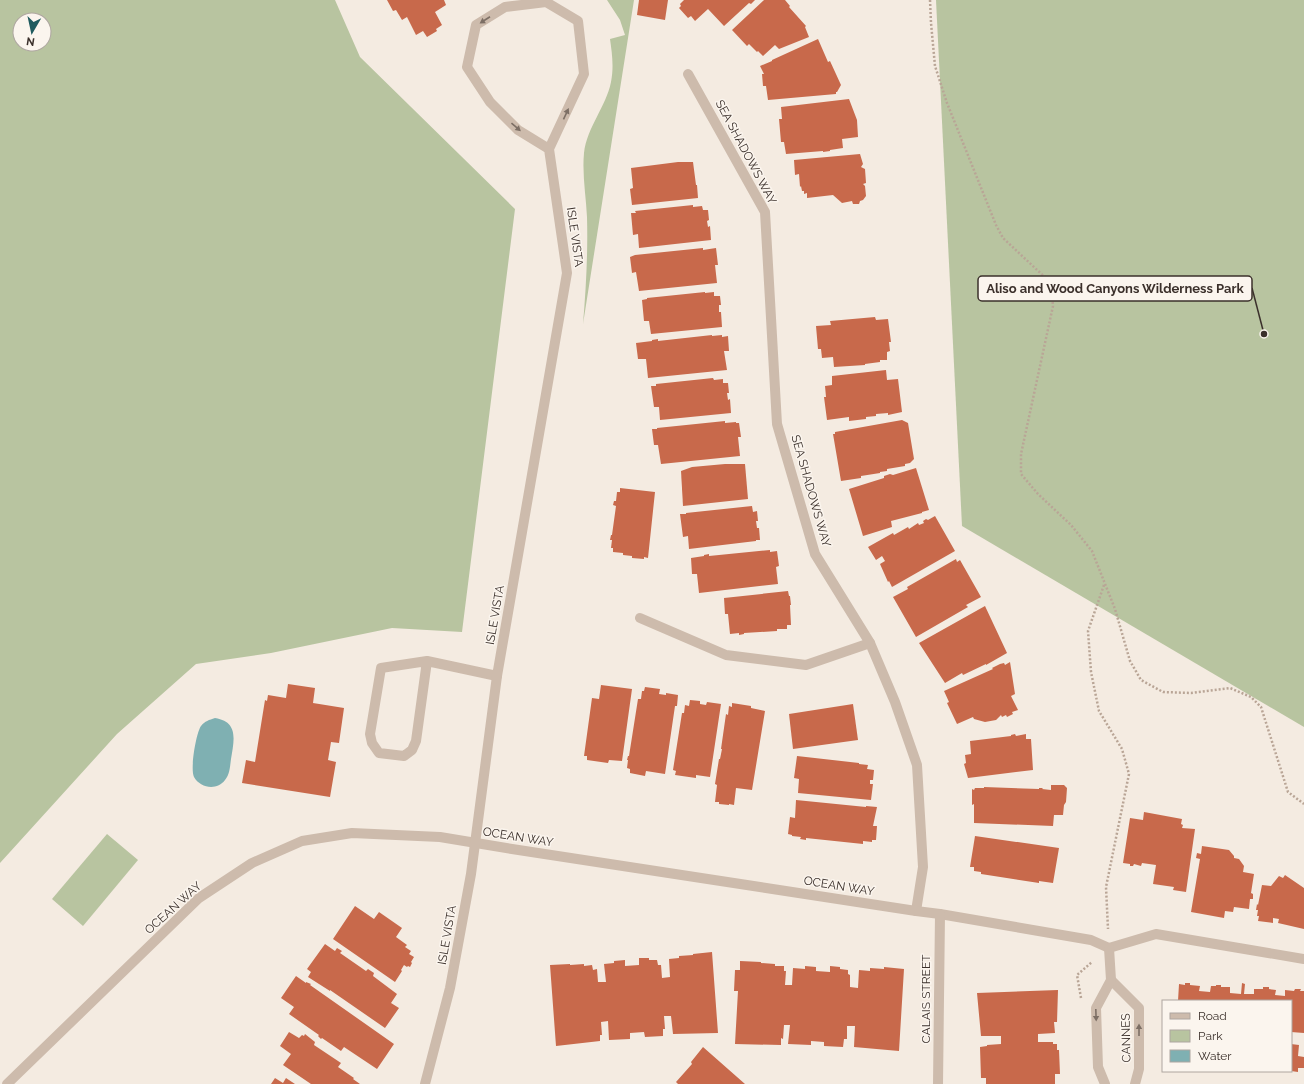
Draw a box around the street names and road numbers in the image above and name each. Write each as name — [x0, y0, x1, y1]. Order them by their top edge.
street label: SEA SHADOWS WAY — [713, 98, 779, 207]
street label: ISLE VISTA — [564, 206, 586, 268]
street label: SEA SHADOWS WAY — [788, 433, 834, 549]
street label: ISLE VISTA — [483, 584, 507, 646]
street label: OCEAN WAY — [482, 825, 555, 850]
street label: OCEAN WAY — [803, 874, 876, 899]
street label: OCEAN WAY — [142, 879, 204, 937]
street label: ISLE VISTA — [435, 904, 459, 966]
street label: CALAIS STREET — [919, 954, 933, 1044]
street label: CANNES — [1119, 1013, 1133, 1063]

